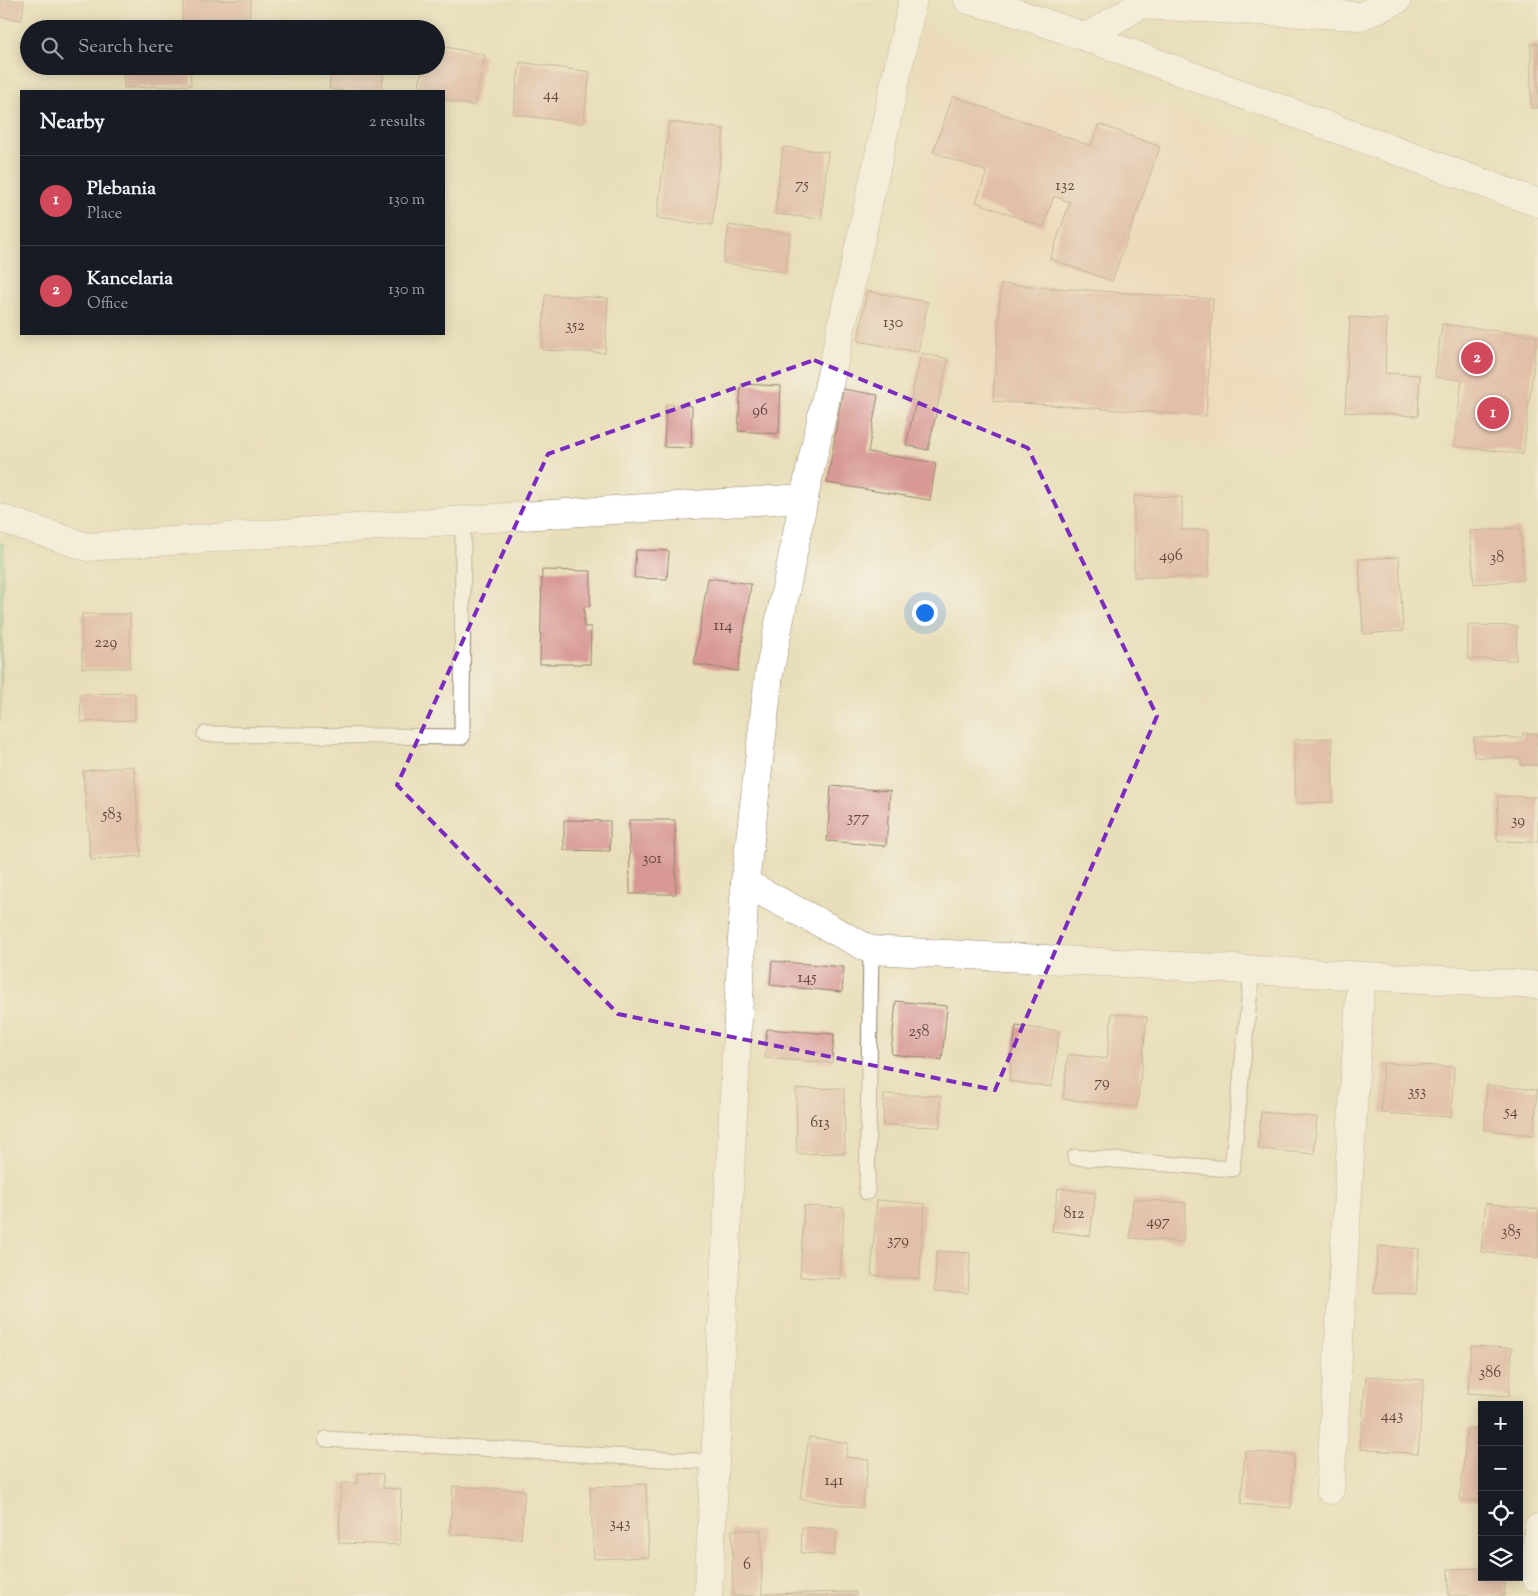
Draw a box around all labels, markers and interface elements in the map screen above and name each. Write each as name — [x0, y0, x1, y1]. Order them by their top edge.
search box — [20, 20, 445, 75]
icon: search — [38, 34, 66, 62]
text: Search here — [78, 34, 173, 61]
house number: 44 — [543, 84, 559, 107]
text: Nearby — [40, 108, 105, 138]
text: 2 results — [369, 111, 425, 134]
house number: 75 — [795, 174, 809, 197]
house number: 132 — [1055, 175, 1075, 198]
text: Plebania — [87, 176, 156, 203]
text: 1 — [53, 189, 59, 212]
text: 130 m — [388, 189, 425, 212]
text: Place — [87, 203, 122, 226]
text: Kancelaria — [87, 266, 173, 293]
text: 2 — [52, 279, 60, 302]
text: 130 m — [388, 279, 425, 302]
text: Office — [87, 293, 128, 316]
house number: 130 — [883, 312, 903, 335]
house number: 352 — [565, 315, 585, 338]
pin: 2 — [1461, 339, 1493, 377]
pin: 1 — [1477, 394, 1509, 432]
house number: 96 — [752, 400, 768, 423]
house number: 496 — [1159, 545, 1183, 568]
house number: 38 — [1490, 547, 1504, 570]
your location — [912, 600, 938, 626]
house number: 114 — [714, 615, 732, 638]
house number: 229 — [95, 632, 118, 655]
house number: 583 — [101, 804, 122, 827]
house number: 377 — [847, 807, 869, 830]
house number: 39 — [1511, 810, 1525, 833]
house number: 301 — [642, 848, 663, 871]
house number: 145 — [798, 967, 817, 990]
house number: 258 — [909, 1021, 929, 1044]
house number: 79 — [1094, 1072, 1110, 1095]
house number: 353 — [1408, 1081, 1426, 1104]
house number: 54 — [1503, 1101, 1518, 1124]
house number: 613 — [810, 1112, 830, 1135]
house number: 812 — [1064, 1203, 1085, 1226]
house number: 497 — [1146, 1211, 1170, 1234]
house number: 385 — [1501, 1221, 1521, 1244]
house number: 379 — [887, 1230, 909, 1253]
house number: 386 — [1479, 1362, 1501, 1385]
map controls — [1478, 1401, 1523, 1581]
button: + — [1478, 1401, 1523, 1446]
house number: 443 — [1381, 1405, 1403, 1428]
button: − — [1478, 1446, 1523, 1491]
house number: 141 — [825, 1470, 844, 1493]
button: locate — [1478, 1491, 1523, 1536]
house number: 343 — [610, 1513, 631, 1536]
button: layers — [1478, 1536, 1523, 1581]
house number: 6 — [743, 1554, 751, 1577]

